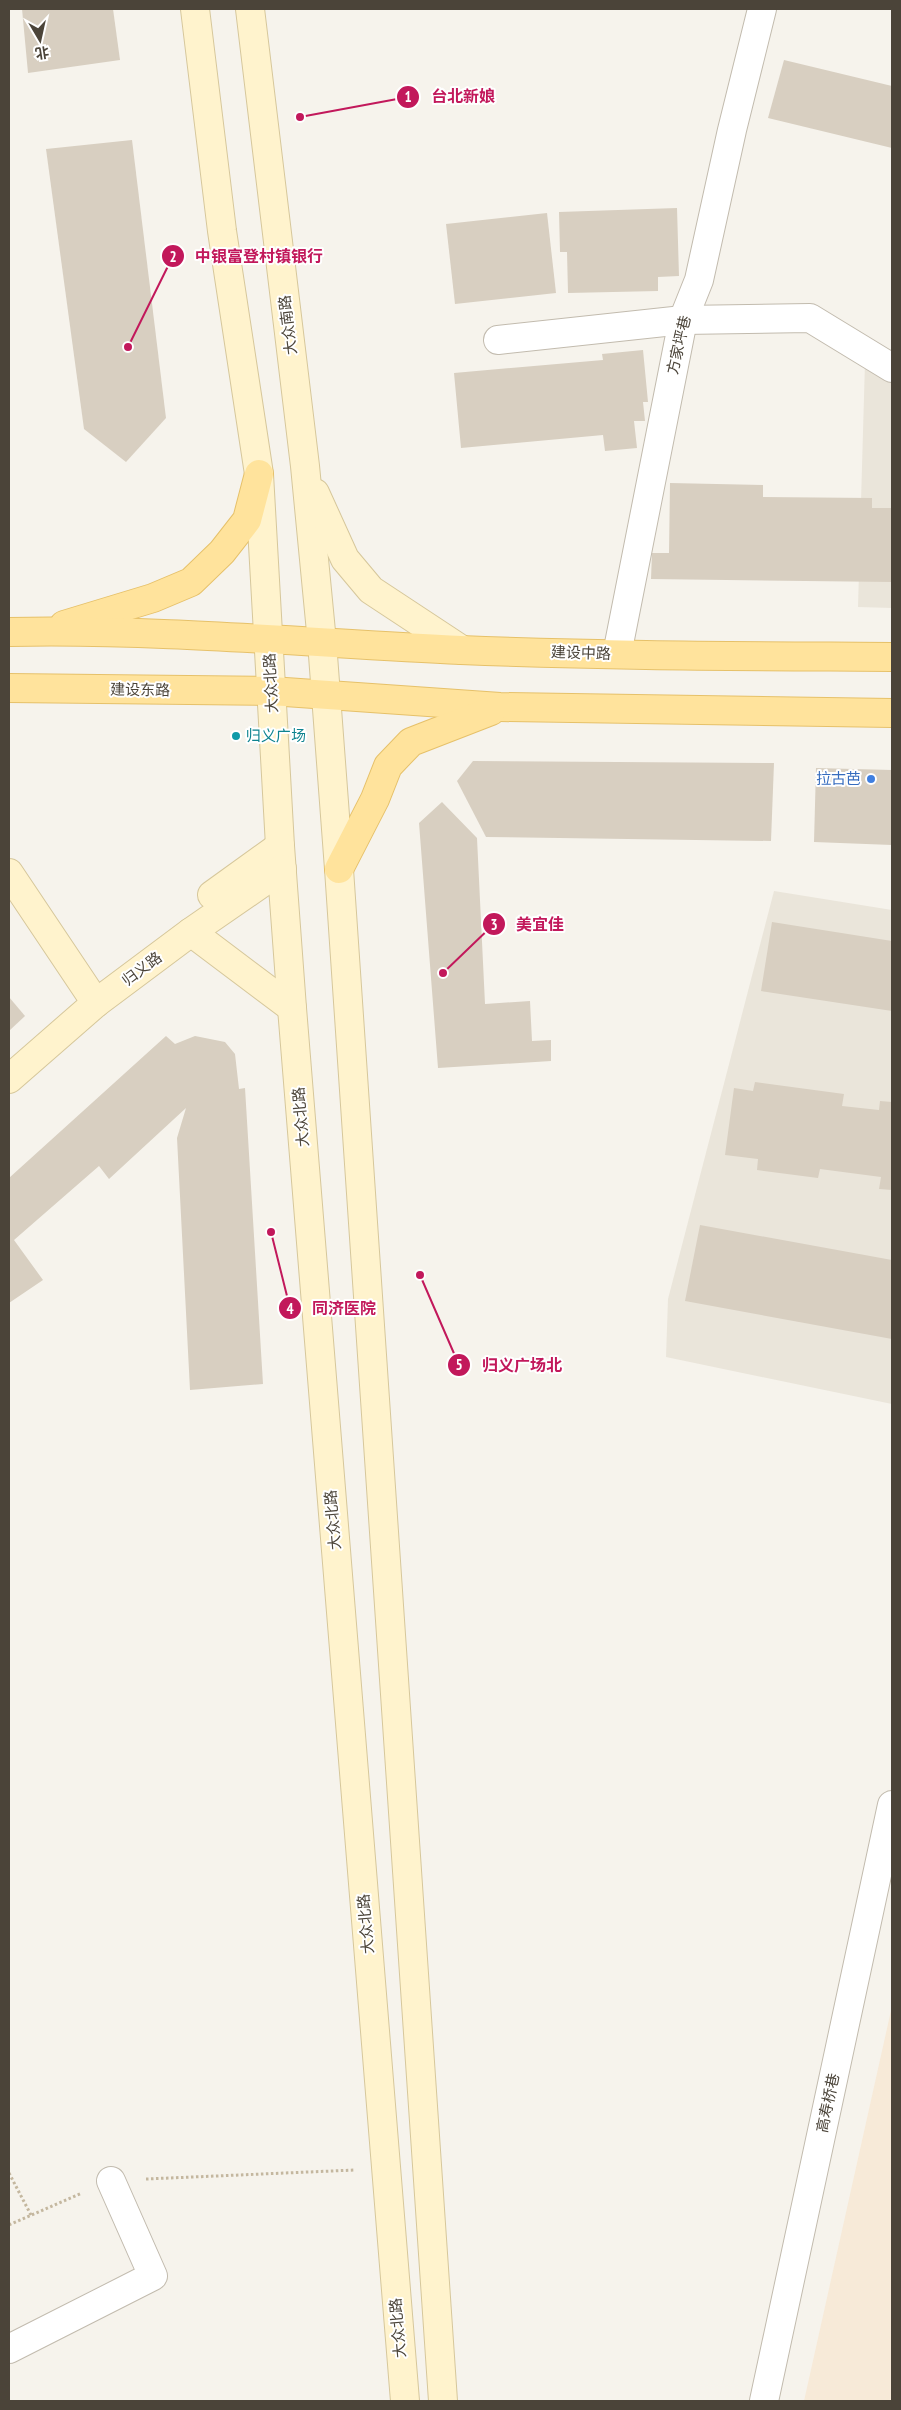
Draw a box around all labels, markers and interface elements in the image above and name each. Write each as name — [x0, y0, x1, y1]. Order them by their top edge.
north arrow — [15, 15, 65, 65]
text: 北 — [34, 43, 50, 63]
callout: 台北新娘 — [396, 81, 505, 112]
text: 台北新娘 — [431, 86, 495, 106]
text: 1 — [404, 87, 412, 106]
callout: 中银富登村镇银行 — [160, 241, 333, 272]
text: 中银富登村镇银行 — [195, 246, 323, 266]
text: 2 — [169, 247, 177, 266]
street label: 大众南路 — [274, 294, 301, 356]
street label: 方家坪巷 — [663, 314, 695, 376]
street label: 建设中路 — [551, 642, 611, 663]
street label: 大众北路 — [259, 653, 282, 713]
street label: 建设东路 — [110, 679, 170, 700]
place label: 归义广场 — [246, 726, 306, 745]
marker: 归义广场 — [230, 730, 242, 742]
place label: 拉古芭 — [816, 769, 861, 788]
marker: 拉古芭 — [865, 773, 877, 785]
callout: 美宜佳 — [481, 909, 574, 940]
text: 美宜佳 — [516, 914, 564, 934]
text: 3 — [490, 915, 498, 934]
street label: 归义路 — [118, 947, 165, 990]
street label: 大众北路 — [288, 1086, 313, 1148]
callout: 同济医院 — [277, 1293, 386, 1324]
text: 同济医院 — [312, 1298, 376, 1318]
text: 4 — [286, 1299, 294, 1318]
callout: 归义广场北 — [447, 1350, 572, 1381]
text: 5 — [455, 1355, 463, 1374]
text: 归义广场北 — [482, 1355, 562, 1375]
street label: 大众北路 — [320, 1489, 345, 1551]
street label: 大众北路 — [353, 1893, 378, 1955]
street label: 高寿桥巷 — [812, 2072, 843, 2134]
street label: 大众北路 — [385, 2297, 410, 2359]

